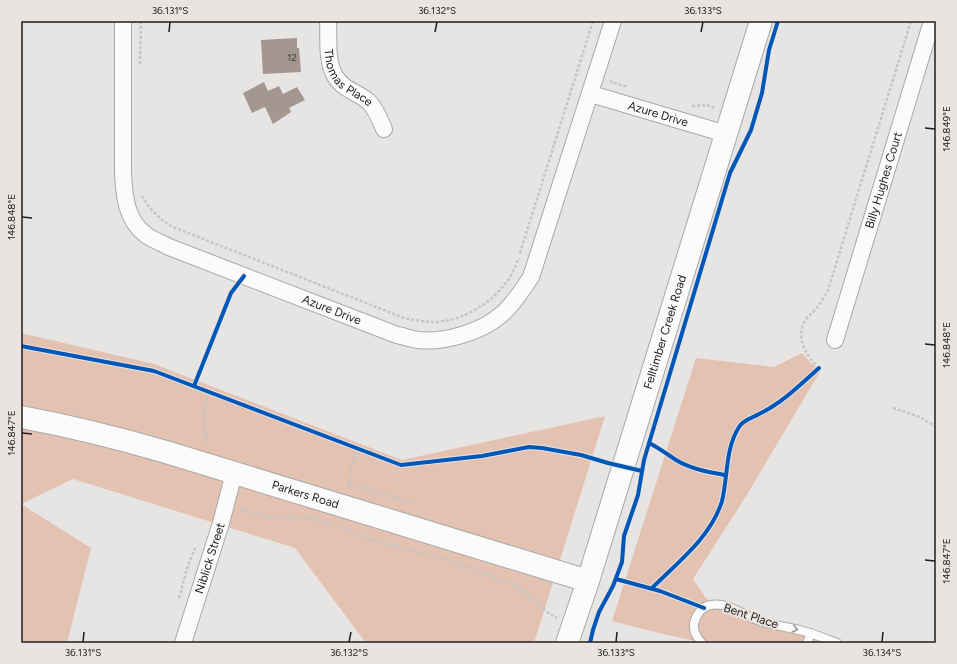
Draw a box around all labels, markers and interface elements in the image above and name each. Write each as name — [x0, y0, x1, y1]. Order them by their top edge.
text: 36.131°S — [152, 4, 188, 17]
text: 36.132°S — [418, 4, 456, 17]
text: 36.133°S — [684, 4, 722, 17]
street label: Thomas Place — [321, 49, 376, 109]
house number: 12 — [287, 51, 297, 64]
street label: Azure Drive — [626, 98, 690, 130]
text: 146.849°E — [940, 106, 953, 152]
street label: Billy Hughes Court — [862, 130, 905, 230]
text: 146.848°E — [5, 194, 18, 240]
street label: Felltimber Creek Road — [641, 273, 689, 391]
street label: Azure Drive — [300, 292, 364, 328]
text: 146.848°E — [940, 322, 953, 368]
text: 146.847°E — [5, 410, 18, 456]
street label: Parkers Road — [270, 478, 341, 511]
street label: Niblick Street — [192, 521, 228, 595]
text: 146.847°E — [940, 538, 953, 584]
street label: Bent Place — [722, 601, 781, 632]
one-way arrow — [792, 624, 798, 632]
text: 36.131°S — [65, 646, 101, 659]
text: 36.132°S — [330, 646, 368, 659]
text: 36.133°S — [597, 646, 635, 659]
text: 36.134°S — [863, 646, 901, 659]

